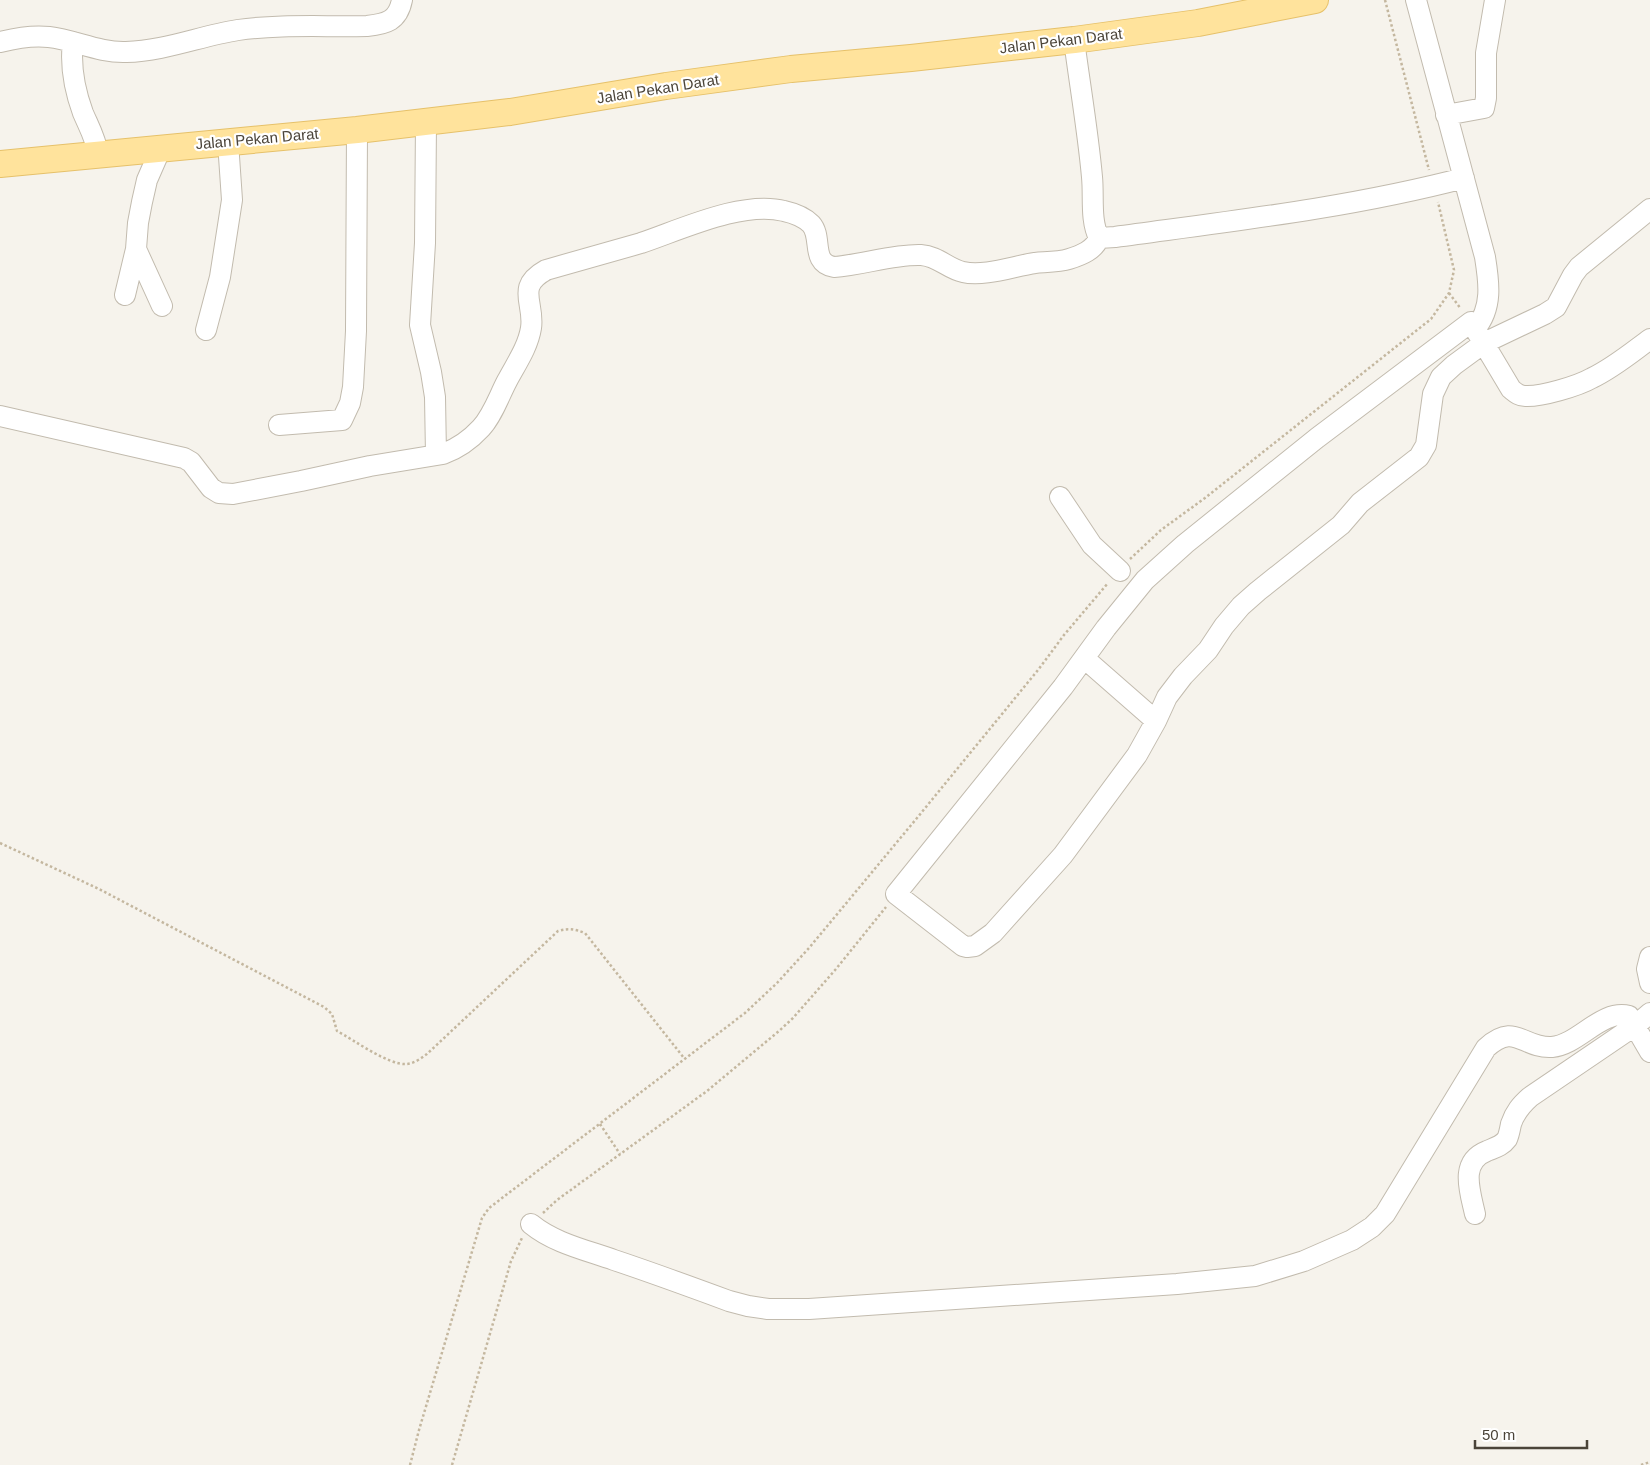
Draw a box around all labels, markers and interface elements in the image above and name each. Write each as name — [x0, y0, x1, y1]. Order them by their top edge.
street label: Jalan Pekan Darat — [999, 24, 1124, 56]
street label: Jalan Pekan Darat — [596, 70, 721, 107]
street label: Jalan Pekan Darat — [195, 125, 320, 152]
scale bar — [1475, 1418, 1588, 1450]
text: 50 m — [1482, 1426, 1515, 1443]

